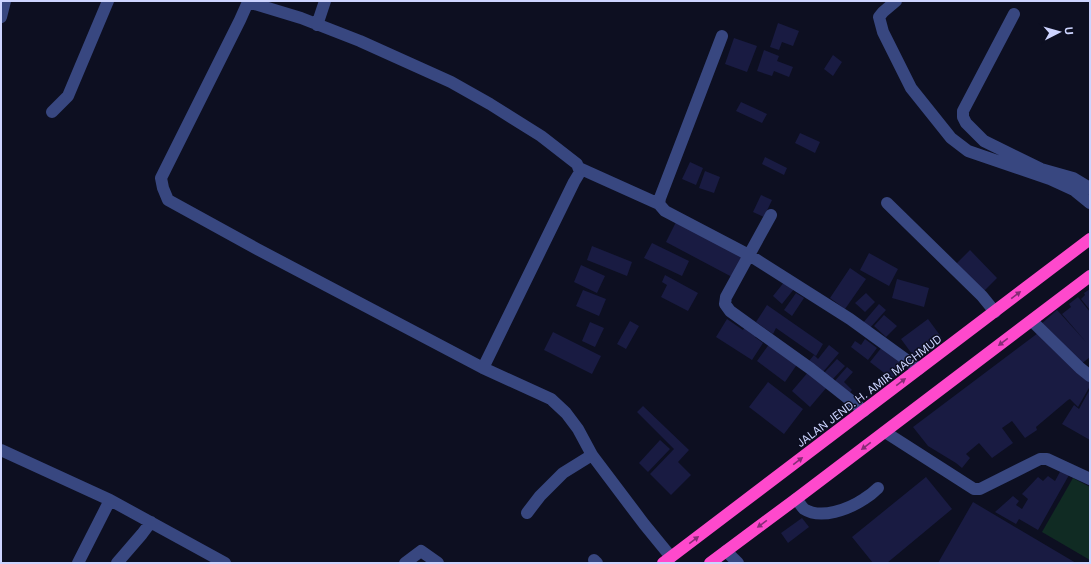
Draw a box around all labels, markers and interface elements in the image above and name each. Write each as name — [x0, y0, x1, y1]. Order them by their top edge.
north arrow — [1039, 12, 1079, 52]
text: U — [1062, 26, 1076, 36]
one-way arrow — [1011, 292, 1021, 300]
street label: JALAN JEND. H. AMIR MACHMUD — [794, 332, 944, 450]
one-way arrow — [998, 338, 1009, 347]
one-way arrow — [896, 378, 907, 387]
one-way arrow — [861, 442, 872, 451]
one-way arrow — [792, 457, 803, 465]
one-way arrow — [757, 520, 767, 528]
one-way arrow — [689, 536, 699, 544]

